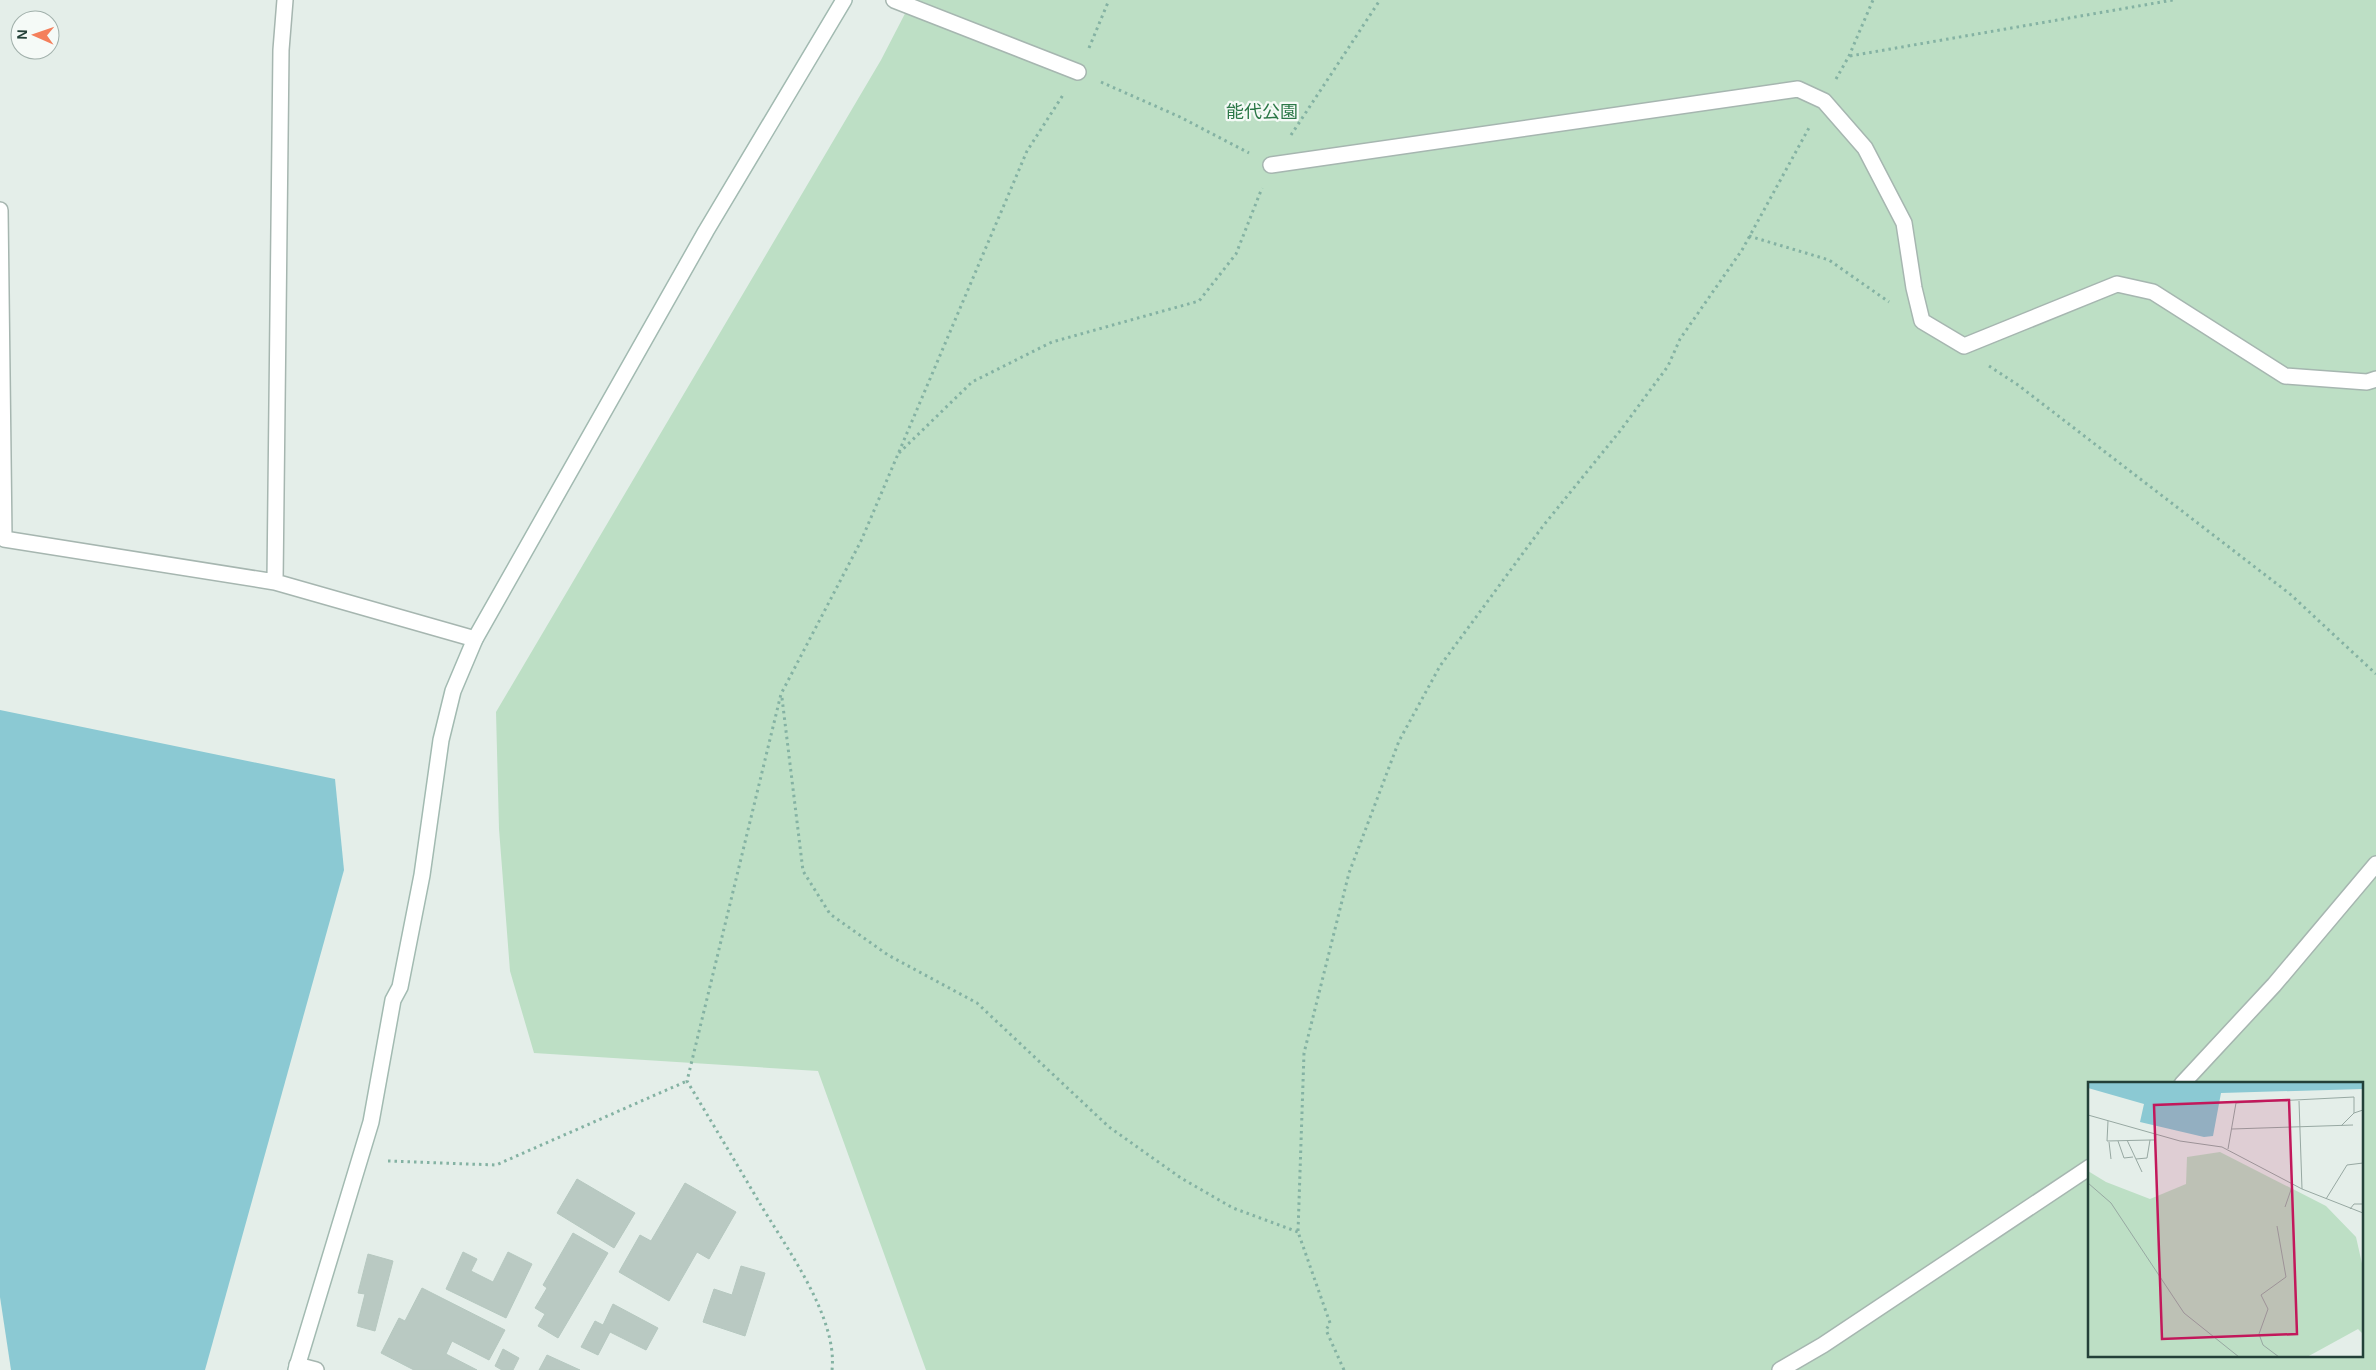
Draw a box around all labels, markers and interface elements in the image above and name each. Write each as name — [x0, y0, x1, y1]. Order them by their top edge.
north arrow — [10, 10, 60, 60]
text: N — [14, 29, 30, 40]
park label: 能代公園 — [1226, 102, 1298, 122]
inset map — [2088, 1082, 2364, 1358]

